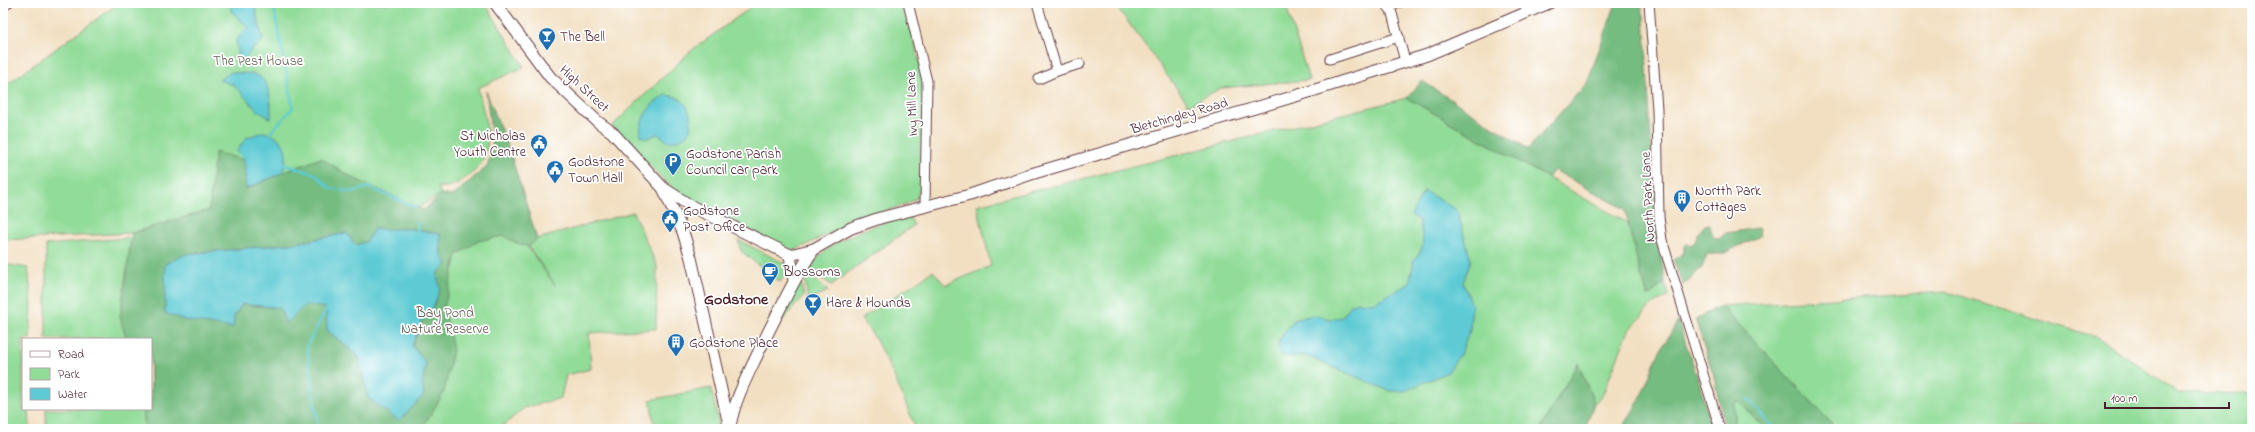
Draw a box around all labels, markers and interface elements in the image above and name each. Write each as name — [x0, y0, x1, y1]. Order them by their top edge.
bar icon: The Bell — [537, 26, 557, 51]
place label: The Bell — [560, 27, 605, 48]
park label: The Pest House — [213, 51, 304, 72]
street label: High Street — [554, 60, 614, 119]
street label: Ivy Mill Lane — [901, 70, 925, 137]
street label: Bletchingley Road — [1127, 92, 1231, 142]
place label: St Nicholas Youth Centre — [454, 126, 527, 163]
public building icon: St Nicholas Youth Centre — [529, 133, 549, 158]
place label: Godstone Parish Council car park — [686, 144, 781, 181]
street label: North Park Lane — [1636, 150, 1661, 243]
parking icon: Godstone Parish Council car park — [663, 151, 683, 176]
place label: Godstone Town Hall — [568, 152, 625, 189]
public building icon: Godstone Town Hall — [545, 159, 565, 184]
place label: Nortth Park Cottages — [1695, 181, 1762, 219]
building icon: Nortth Park Cottages — [1672, 188, 1692, 213]
place label: Godstone Post Office — [683, 201, 746, 238]
public building icon: Godstone Post Office — [660, 208, 680, 233]
cafe icon: Blossoms — [760, 261, 780, 286]
place label: Blossoms — [782, 262, 841, 283]
district label: Godstone — [704, 288, 769, 312]
bar icon: Hare & Hounds — [803, 292, 823, 317]
place label: Hare & Hounds — [826, 293, 911, 314]
park label: Bay Pond Nature Reserve — [401, 303, 490, 340]
building icon: Godstone Place — [666, 332, 686, 357]
place label: Godstone Place — [689, 333, 779, 354]
legend — [22, 338, 152, 410]
text: Road — [58, 346, 84, 364]
text: Park — [58, 366, 80, 384]
scale bar — [2105, 384, 2229, 410]
text: Water — [58, 386, 87, 404]
text: 100 m — [2111, 390, 2138, 408]

